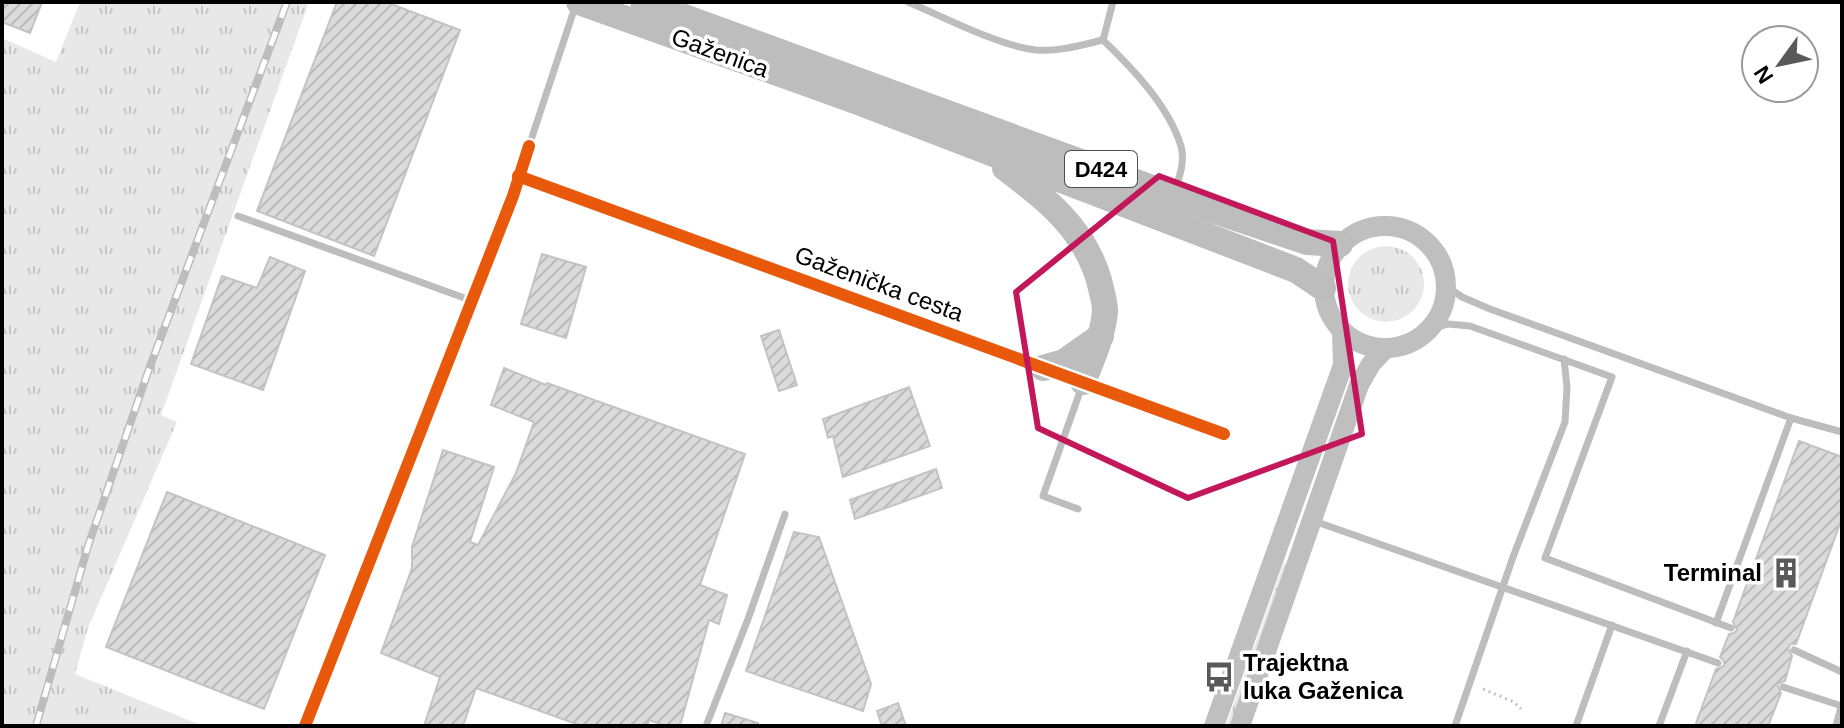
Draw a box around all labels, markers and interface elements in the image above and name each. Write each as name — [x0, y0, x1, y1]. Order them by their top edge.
street label: Gaženica — [668, 23, 773, 83]
north arrow — [1740, 24, 1820, 104]
text: N — [1749, 61, 1778, 88]
road number: D424 — [1065, 151, 1137, 187]
street label: Gaženička cesta — [791, 241, 968, 327]
building icon: Terminal — [1769, 556, 1803, 590]
place label: Terminal — [1664, 559, 1762, 586]
place label: Trajektna luka Gaženica — [1243, 649, 1404, 704]
bus stop icon: Trajektna luka Gaženica — [1202, 660, 1236, 694]

